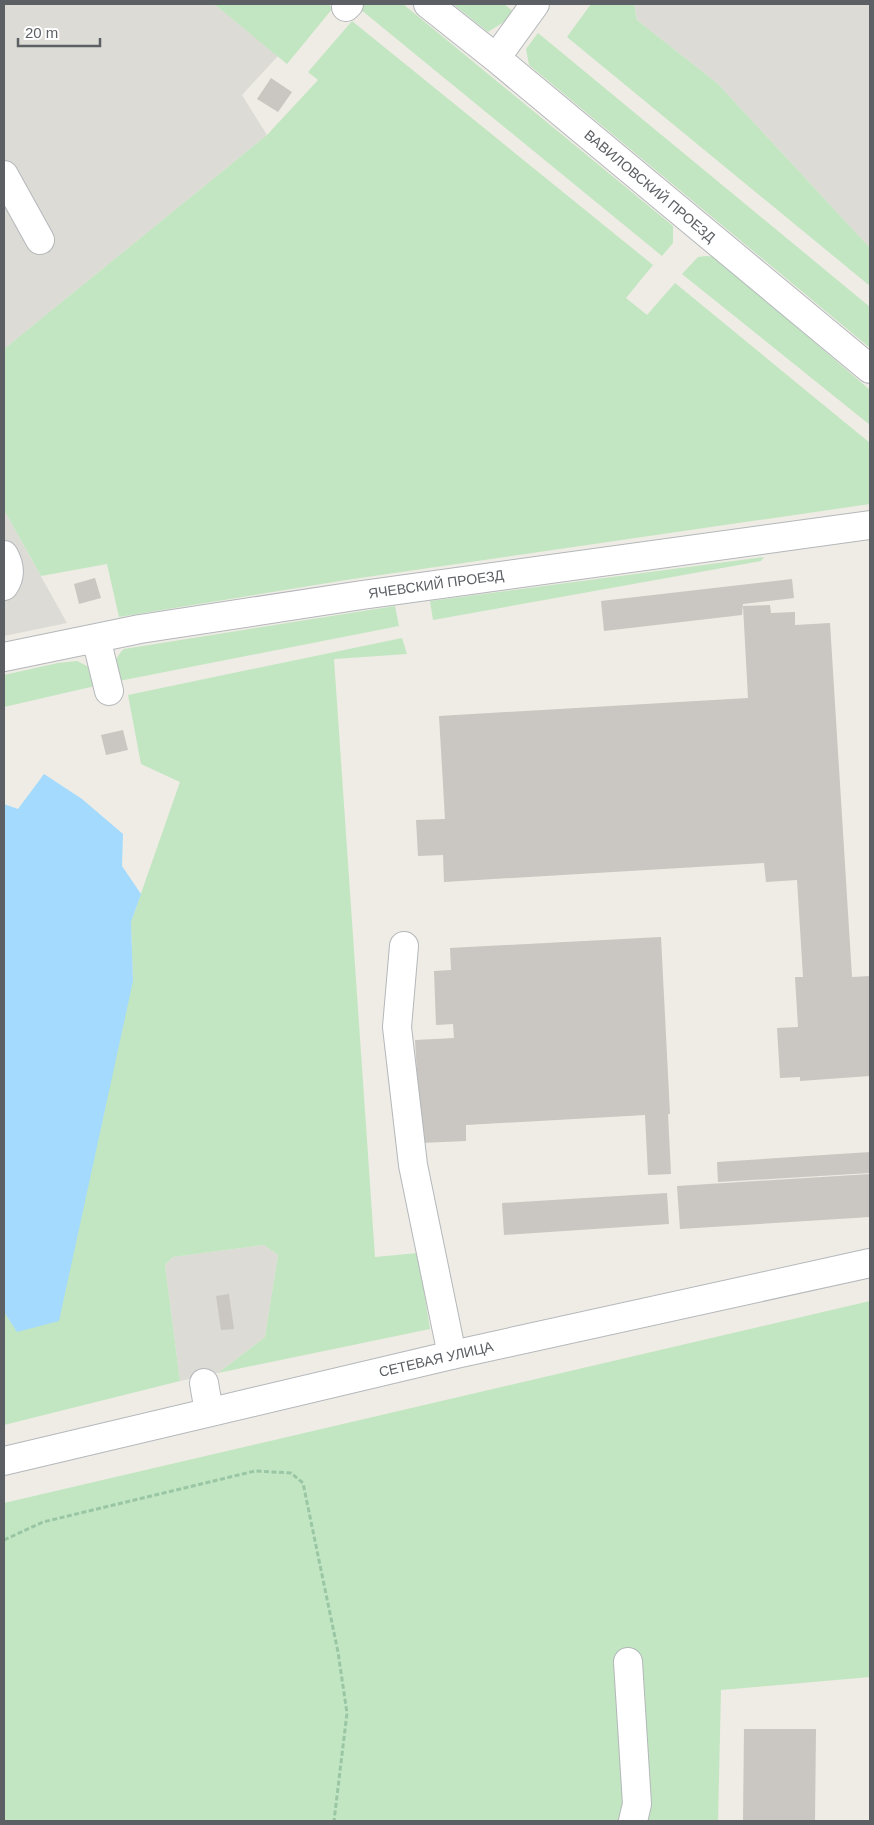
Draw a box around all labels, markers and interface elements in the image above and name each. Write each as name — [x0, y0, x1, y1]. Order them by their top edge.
scale bar — [18, 15, 100, 47]
text: 20 m — [25, 24, 58, 41]
street label: ВАВИЛОВСКИЙ ПРОЕЗД — [581, 126, 720, 246]
street label: ЯЧЕВСКИЙ ПРОЕЗД — [367, 565, 505, 601]
street label: СЕТЕВАЯ УЛИЦА — [377, 1338, 495, 1380]

